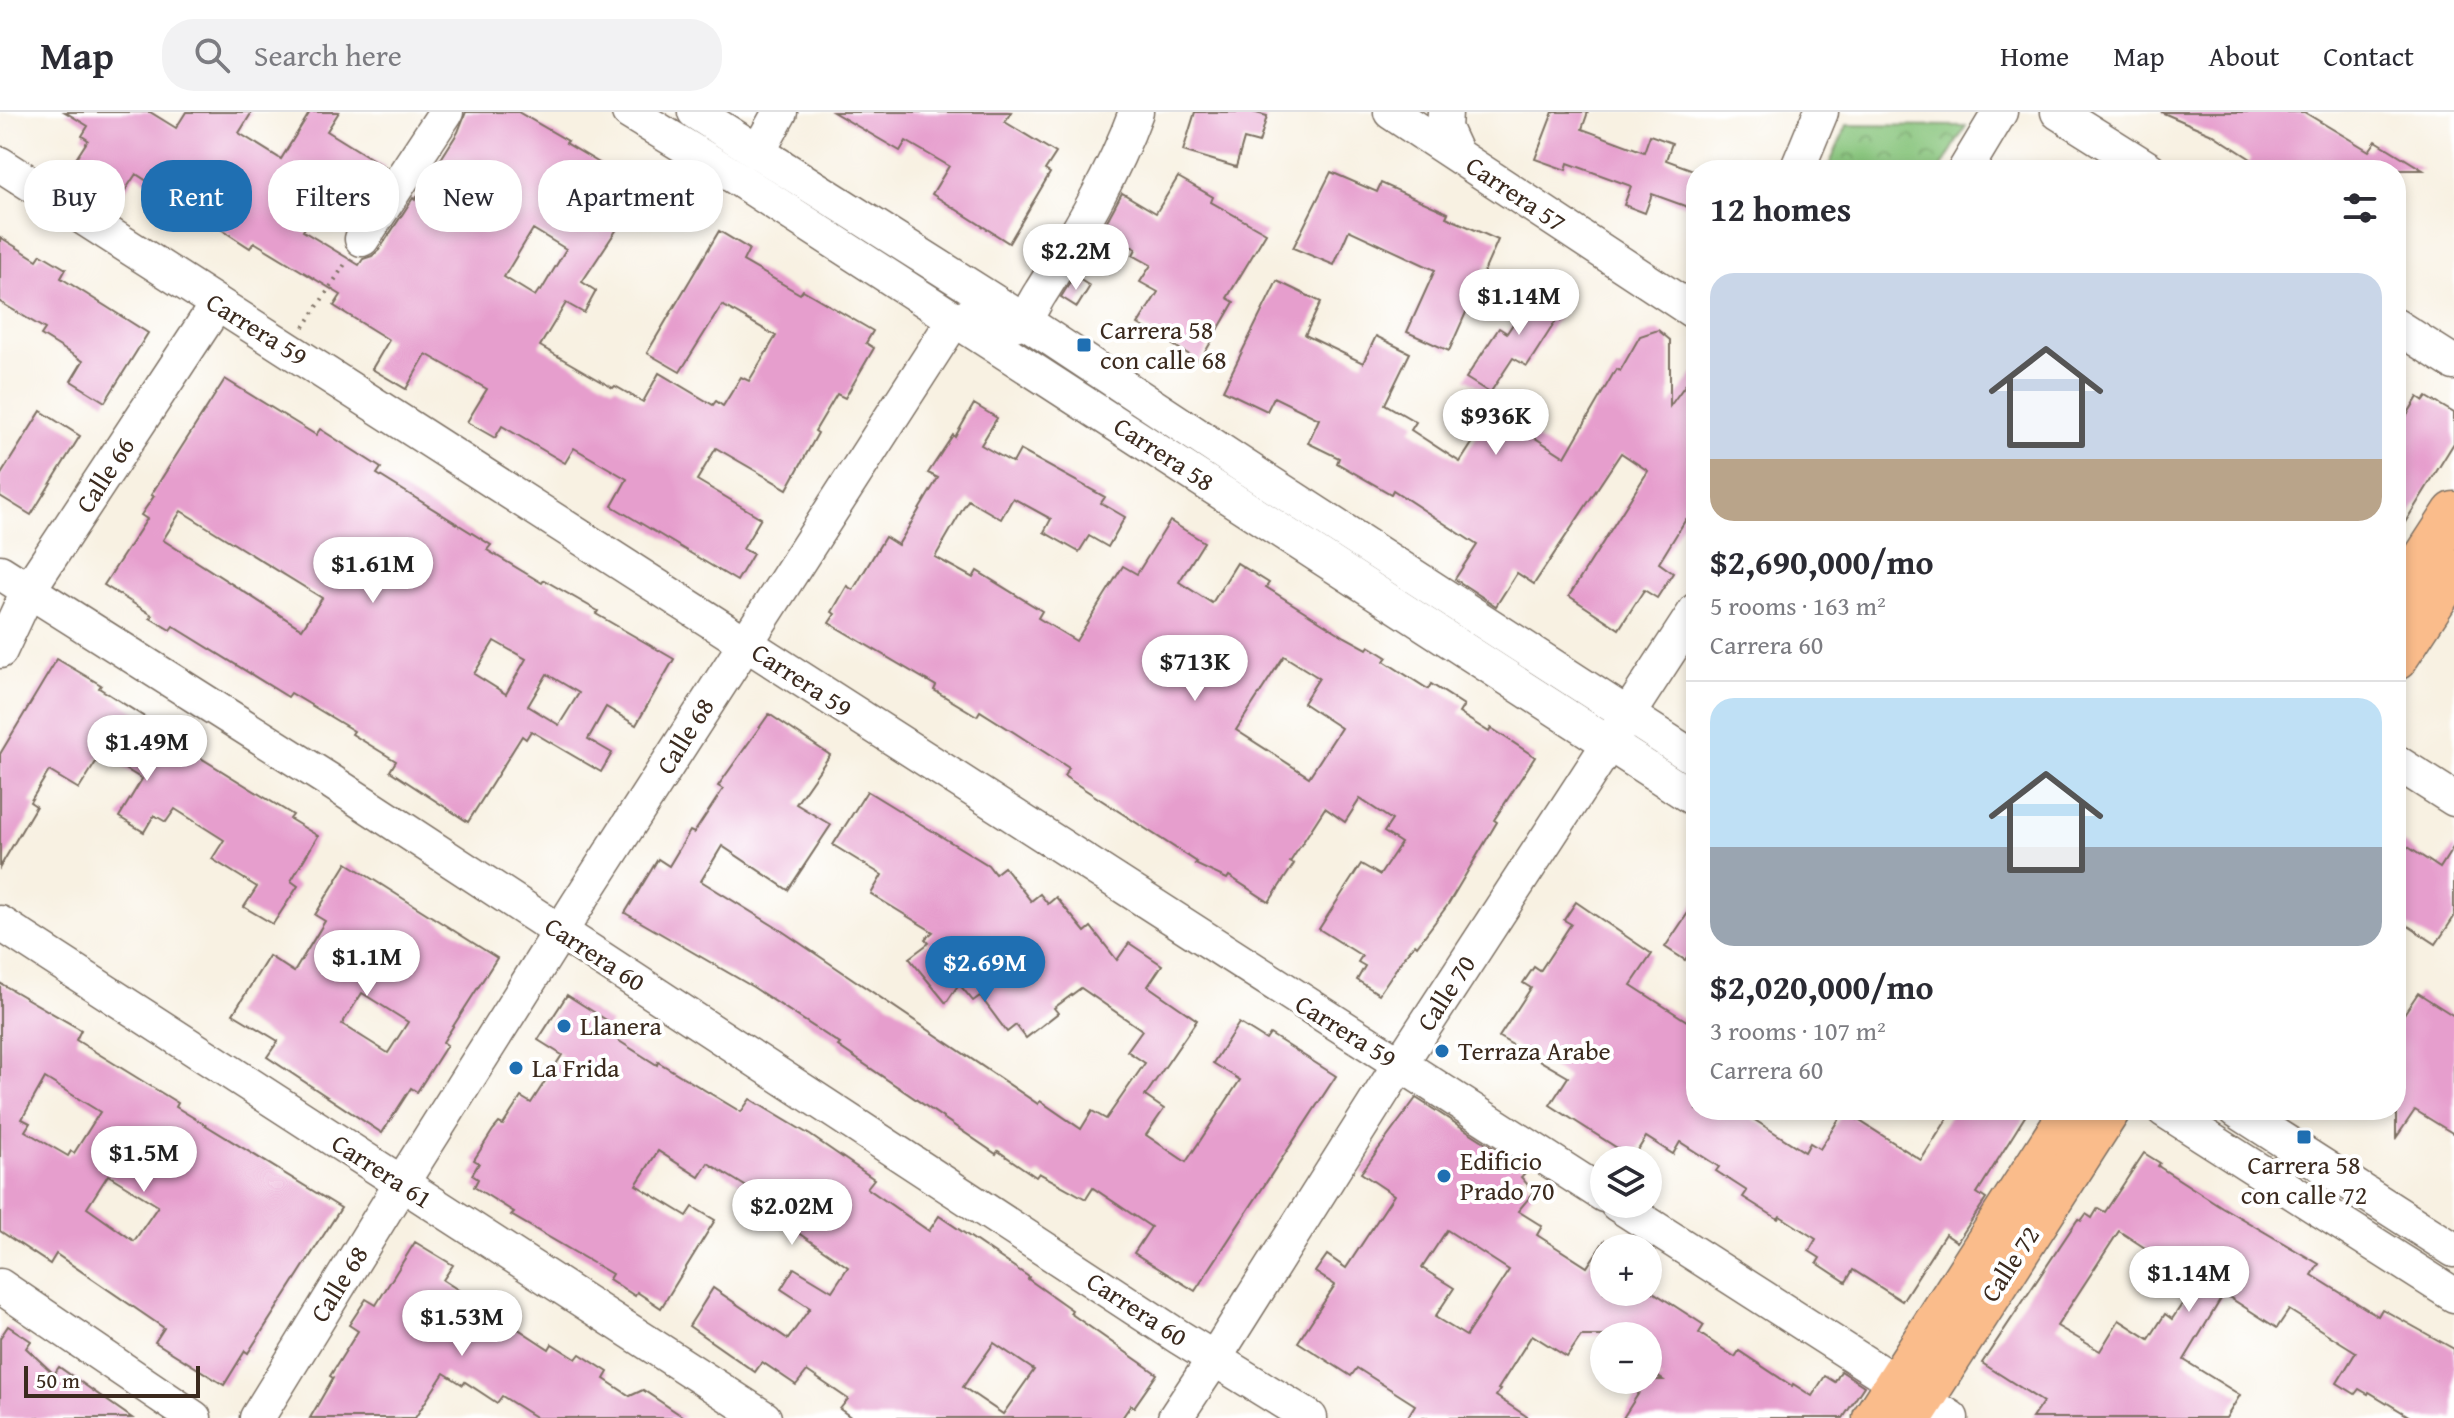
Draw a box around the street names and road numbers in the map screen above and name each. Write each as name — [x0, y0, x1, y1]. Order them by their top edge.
street label: Carrera 57 — [1458, 146, 1574, 241]
street label: Carrera 59 — [199, 282, 316, 375]
street label: Carrera 58 — [1106, 406, 1222, 501]
street label: Calle 66 — [65, 429, 144, 521]
street label: Carrera 59 — [744, 632, 860, 727]
street label: Calle 68 — [646, 690, 723, 782]
street label: Carrera 60 — [537, 906, 653, 1001]
street label: Calle 70 — [1406, 947, 1485, 1039]
street label: Carrera 59 — [1288, 984, 1405, 1077]
street label: Carrera 61 — [324, 1123, 440, 1218]
street label: Calle 72 — [1970, 1218, 2049, 1310]
street label: Calle 68 — [300, 1238, 377, 1330]
street label: Carrera 60 — [1079, 1261, 1195, 1356]

